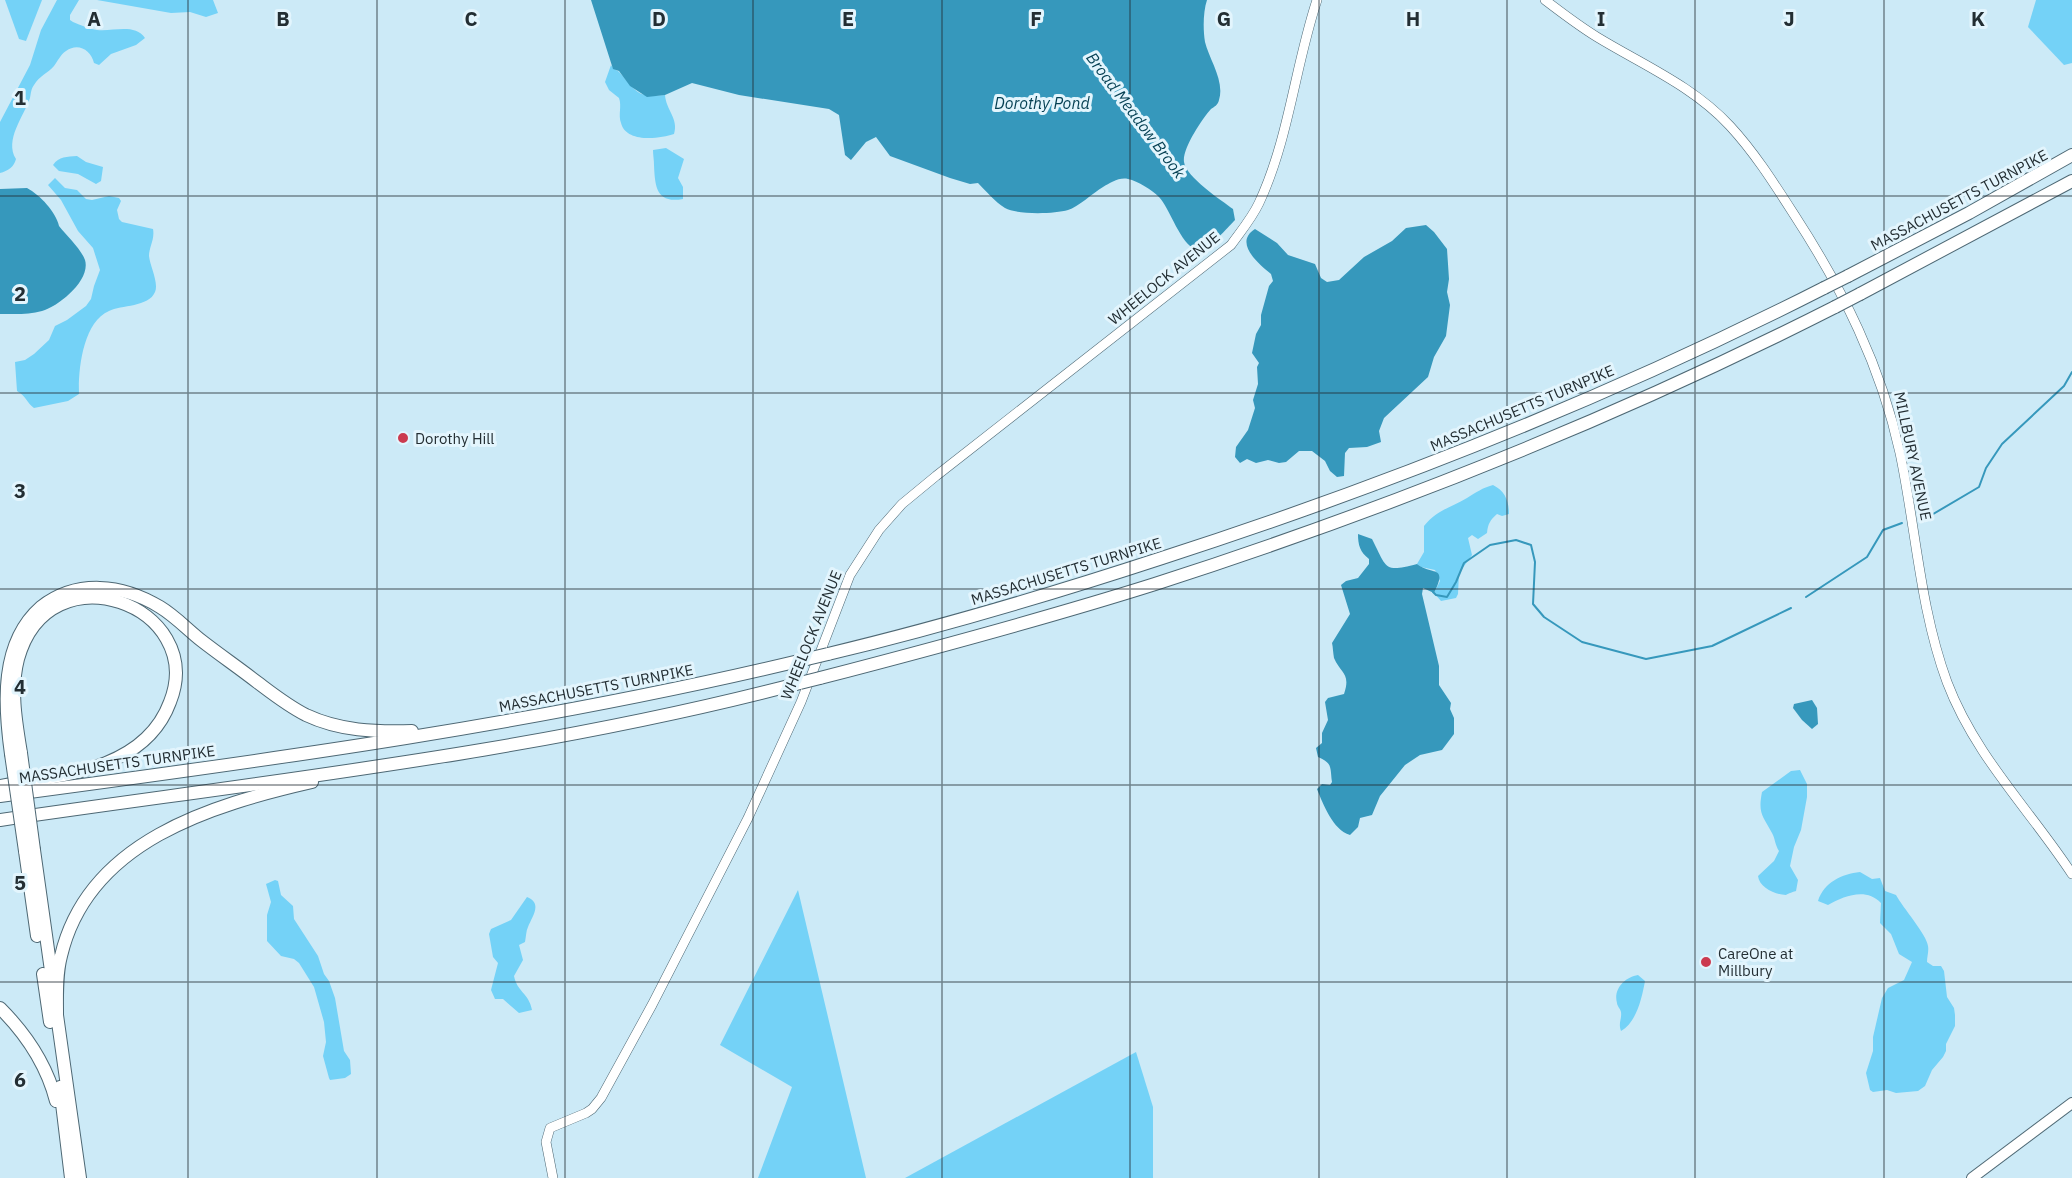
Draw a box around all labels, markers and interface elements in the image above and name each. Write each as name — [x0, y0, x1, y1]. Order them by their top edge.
text: A — [87, 5, 101, 32]
text: B — [276, 5, 290, 32]
text: C — [464, 5, 478, 32]
text: D — [652, 5, 666, 32]
text: E — [842, 5, 854, 32]
text: F — [1030, 5, 1042, 32]
text: G — [1217, 5, 1231, 32]
text: H — [1406, 5, 1420, 32]
text: I — [1597, 5, 1605, 32]
text: J — [1783, 5, 1795, 32]
text: K — [1971, 5, 1985, 32]
water label: Broad Meadow Brook — [1082, 48, 1190, 182]
text: 1 — [14, 84, 26, 111]
water label: Dorothy Pond — [994, 93, 1090, 113]
street label: MASSACHUSETTS TURNPIKE — [1867, 145, 2051, 255]
street label: WHEELOCK AVENUE — [1104, 227, 1224, 329]
text: 2 — [14, 280, 26, 307]
street label: MASSACHUSETTS TURNPIKE — [1427, 361, 1617, 455]
street label: MILLBURY AVENUE — [1890, 390, 1936, 522]
place label: Dorothy Hill — [415, 429, 494, 448]
marker: Dorothy Hill — [396, 431, 410, 445]
text: 3 — [14, 477, 26, 504]
street label: MASSACHUSETTS TURNPIKE — [969, 533, 1163, 609]
street label: WHEELOCK AVENUE — [776, 568, 846, 702]
street label: MASSACHUSETTS TURNPIKE — [497, 660, 695, 716]
text: 4 — [14, 673, 26, 700]
street label: MASSACHUSETTS TURNPIKE — [18, 741, 216, 787]
text: 5 — [14, 869, 26, 896]
place label: CareOne at Millbury — [1718, 944, 1793, 980]
marker: CareOne at Millbury — [1699, 955, 1713, 969]
text: 6 — [14, 1066, 26, 1093]

